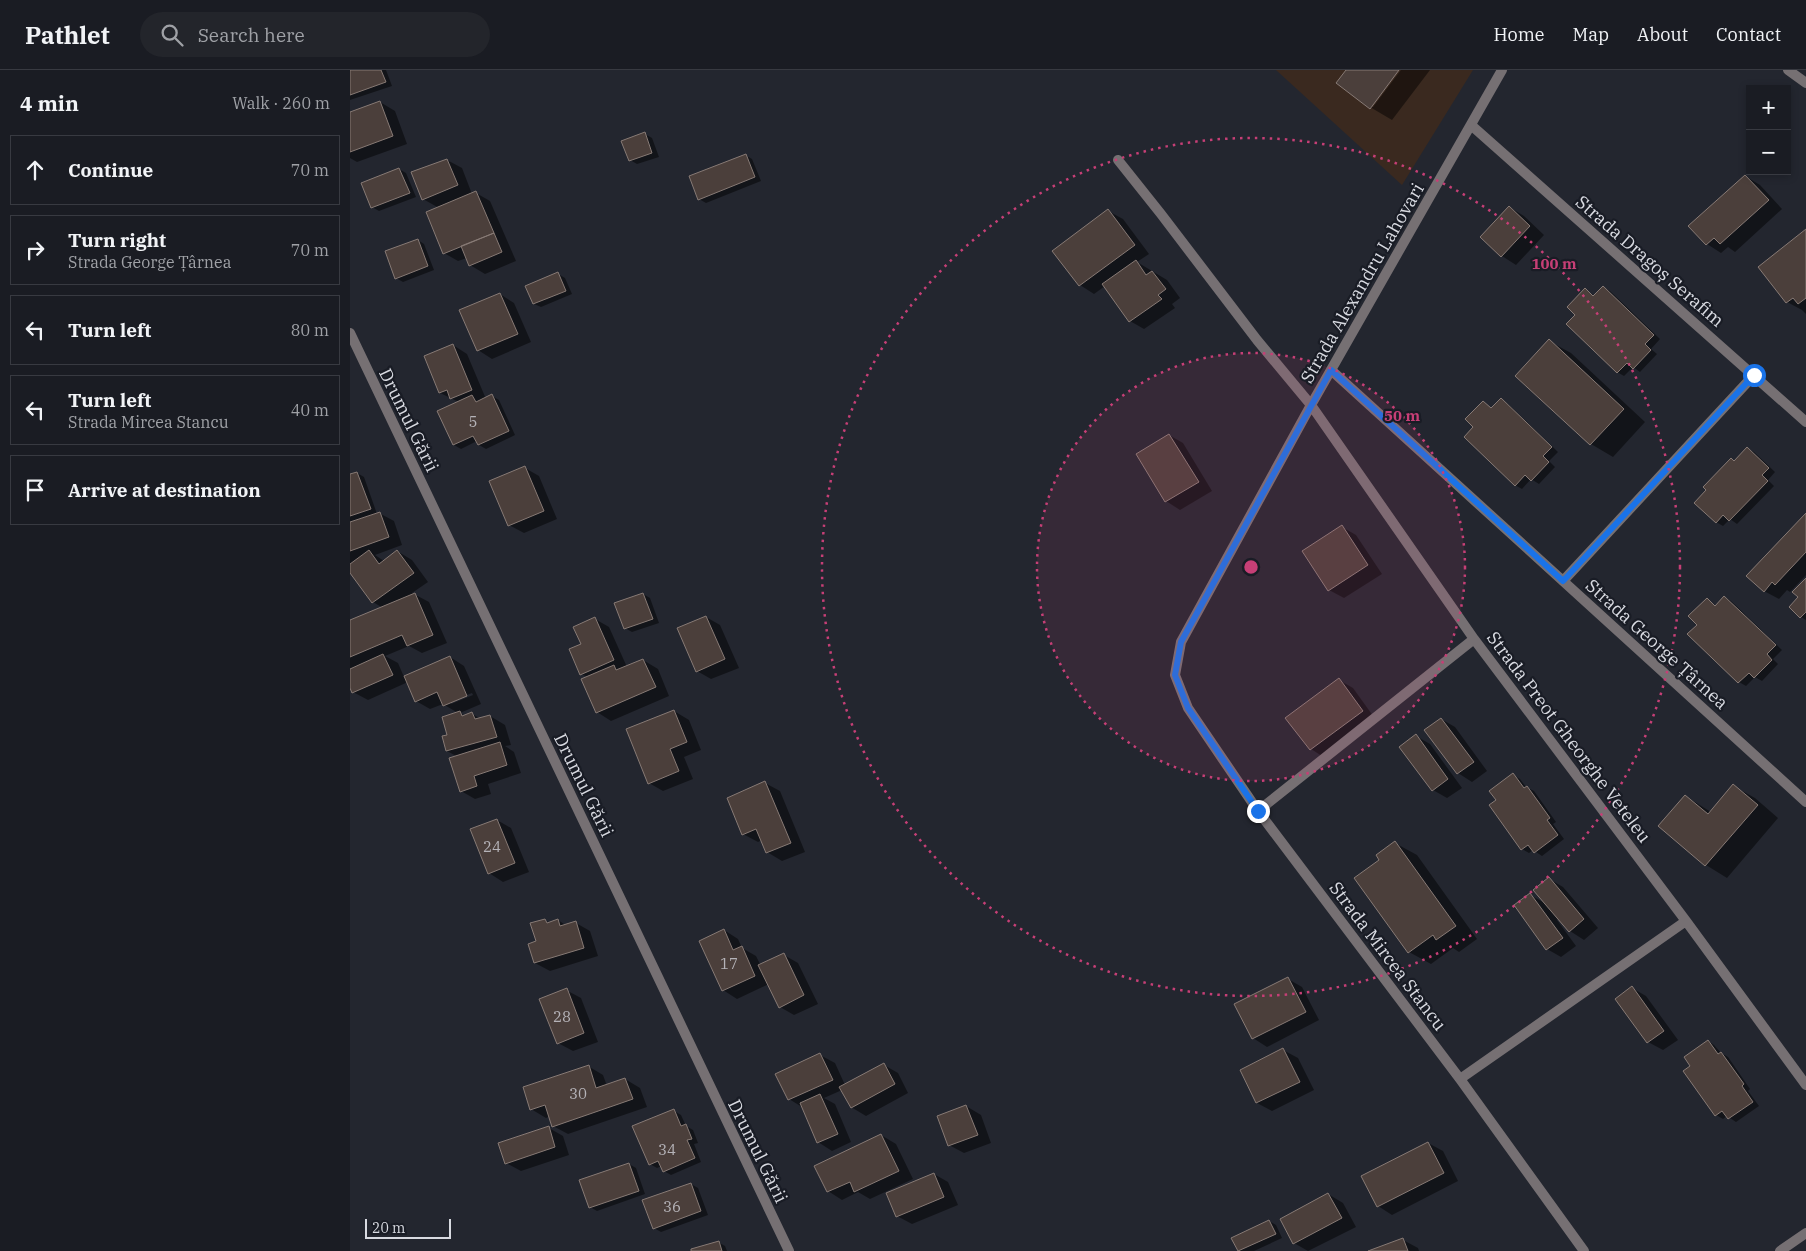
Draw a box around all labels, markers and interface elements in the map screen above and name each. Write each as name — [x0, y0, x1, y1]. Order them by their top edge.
search box — [140, 12, 490, 57]
text: Pathlet — [25, 19, 110, 51]
icon: search — [158, 21, 186, 49]
text: Search here — [198, 23, 305, 47]
text: Home — [1493, 23, 1545, 46]
text: Map — [1573, 23, 1609, 46]
text: About — [1637, 23, 1688, 46]
text: Contact — [1716, 23, 1781, 46]
map controls — [1746, 85, 1791, 175]
button: + — [1746, 85, 1791, 130]
text: 4 min — [20, 89, 79, 117]
text: Walk · 260 m — [232, 93, 330, 113]
button: − — [1746, 130, 1791, 175]
icon: ahead — [21, 156, 49, 184]
text: Continue — [68, 158, 153, 182]
text: 70 m — [291, 160, 329, 180]
street label: Strada Alexandru Lahovari — [1295, 179, 1429, 387]
street label: Strada Dragoș Serafim — [1571, 190, 1729, 332]
text: Turn right — [68, 228, 166, 252]
icon: right — [21, 236, 49, 264]
text: 70 m — [291, 240, 329, 260]
text: Strada George Țârnea — [68, 252, 232, 272]
text: 100 m — [1531, 254, 1577, 273]
icon: left — [21, 316, 49, 344]
text: Turn left — [68, 318, 151, 342]
text: 80 m — [291, 320, 329, 340]
street label: Drumul Gării — [374, 364, 444, 476]
route start — [1743, 364, 1766, 387]
text: Turn left — [68, 388, 151, 412]
icon: left — [21, 396, 49, 424]
text: 40 m — [291, 400, 329, 420]
text: 50 m — [1384, 406, 1420, 425]
text: Strada Mircea Stancu — [68, 412, 229, 432]
house number: 5 — [468, 412, 478, 431]
icon: arrive — [21, 476, 49, 504]
text: Arrive at destination — [68, 478, 261, 502]
centre of rings — [1242, 558, 1260, 576]
street label: Strada George Țârnea — [1581, 574, 1733, 714]
street label: Strada Preot Gheorghe Veteleu — [1482, 627, 1656, 847]
street label: Drumul Gării — [549, 729, 619, 841]
route end — [1247, 800, 1270, 823]
house number: 24 — [483, 837, 501, 856]
street label: Strada Mircea Stancu — [1324, 877, 1452, 1035]
house number: 17 — [720, 954, 738, 973]
house number: 28 — [553, 1007, 571, 1026]
house number: 30 — [569, 1084, 587, 1103]
street label: Drumul Gării — [723, 1095, 793, 1207]
house number: 34 — [658, 1140, 676, 1159]
house number: 36 — [663, 1197, 681, 1216]
scale bar — [365, 1216, 451, 1239]
text: 20 m — [372, 1219, 405, 1237]

